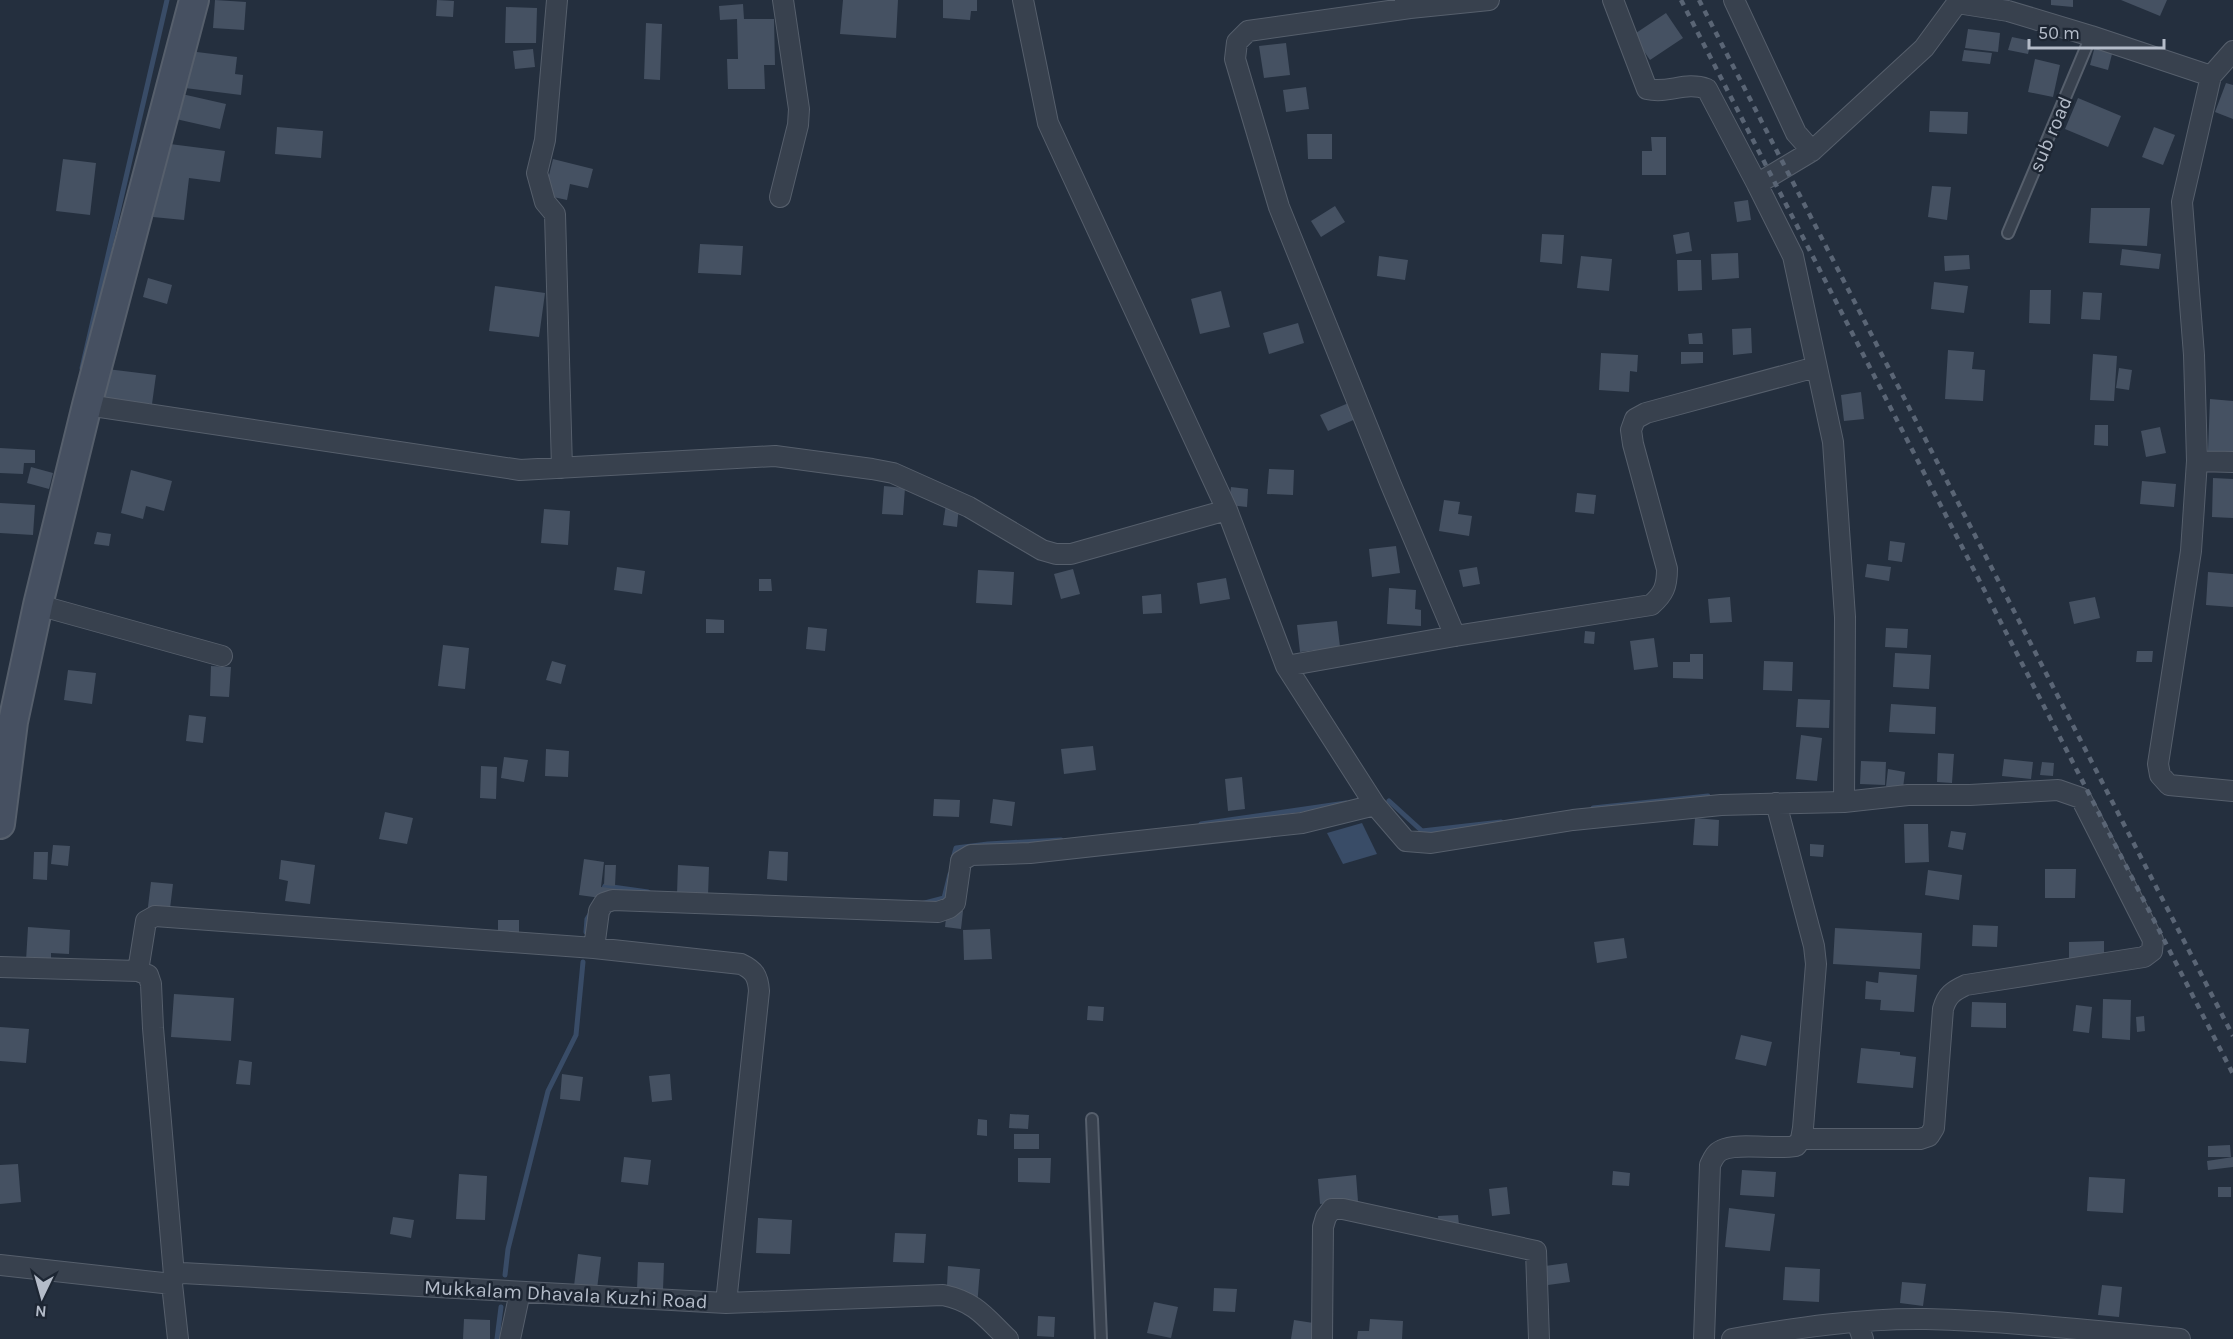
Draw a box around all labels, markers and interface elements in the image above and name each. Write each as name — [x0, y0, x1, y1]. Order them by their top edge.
scale bar — [2029, 12, 2164, 50]
text: 50 m — [2038, 22, 2080, 44]
street label: sub road — [2024, 93, 2077, 176]
north arrow — [12, 1267, 72, 1327]
street label: Mukkalam Dhavala Kuzhi Road — [424, 1276, 708, 1313]
text: N — [34, 1301, 47, 1321]

